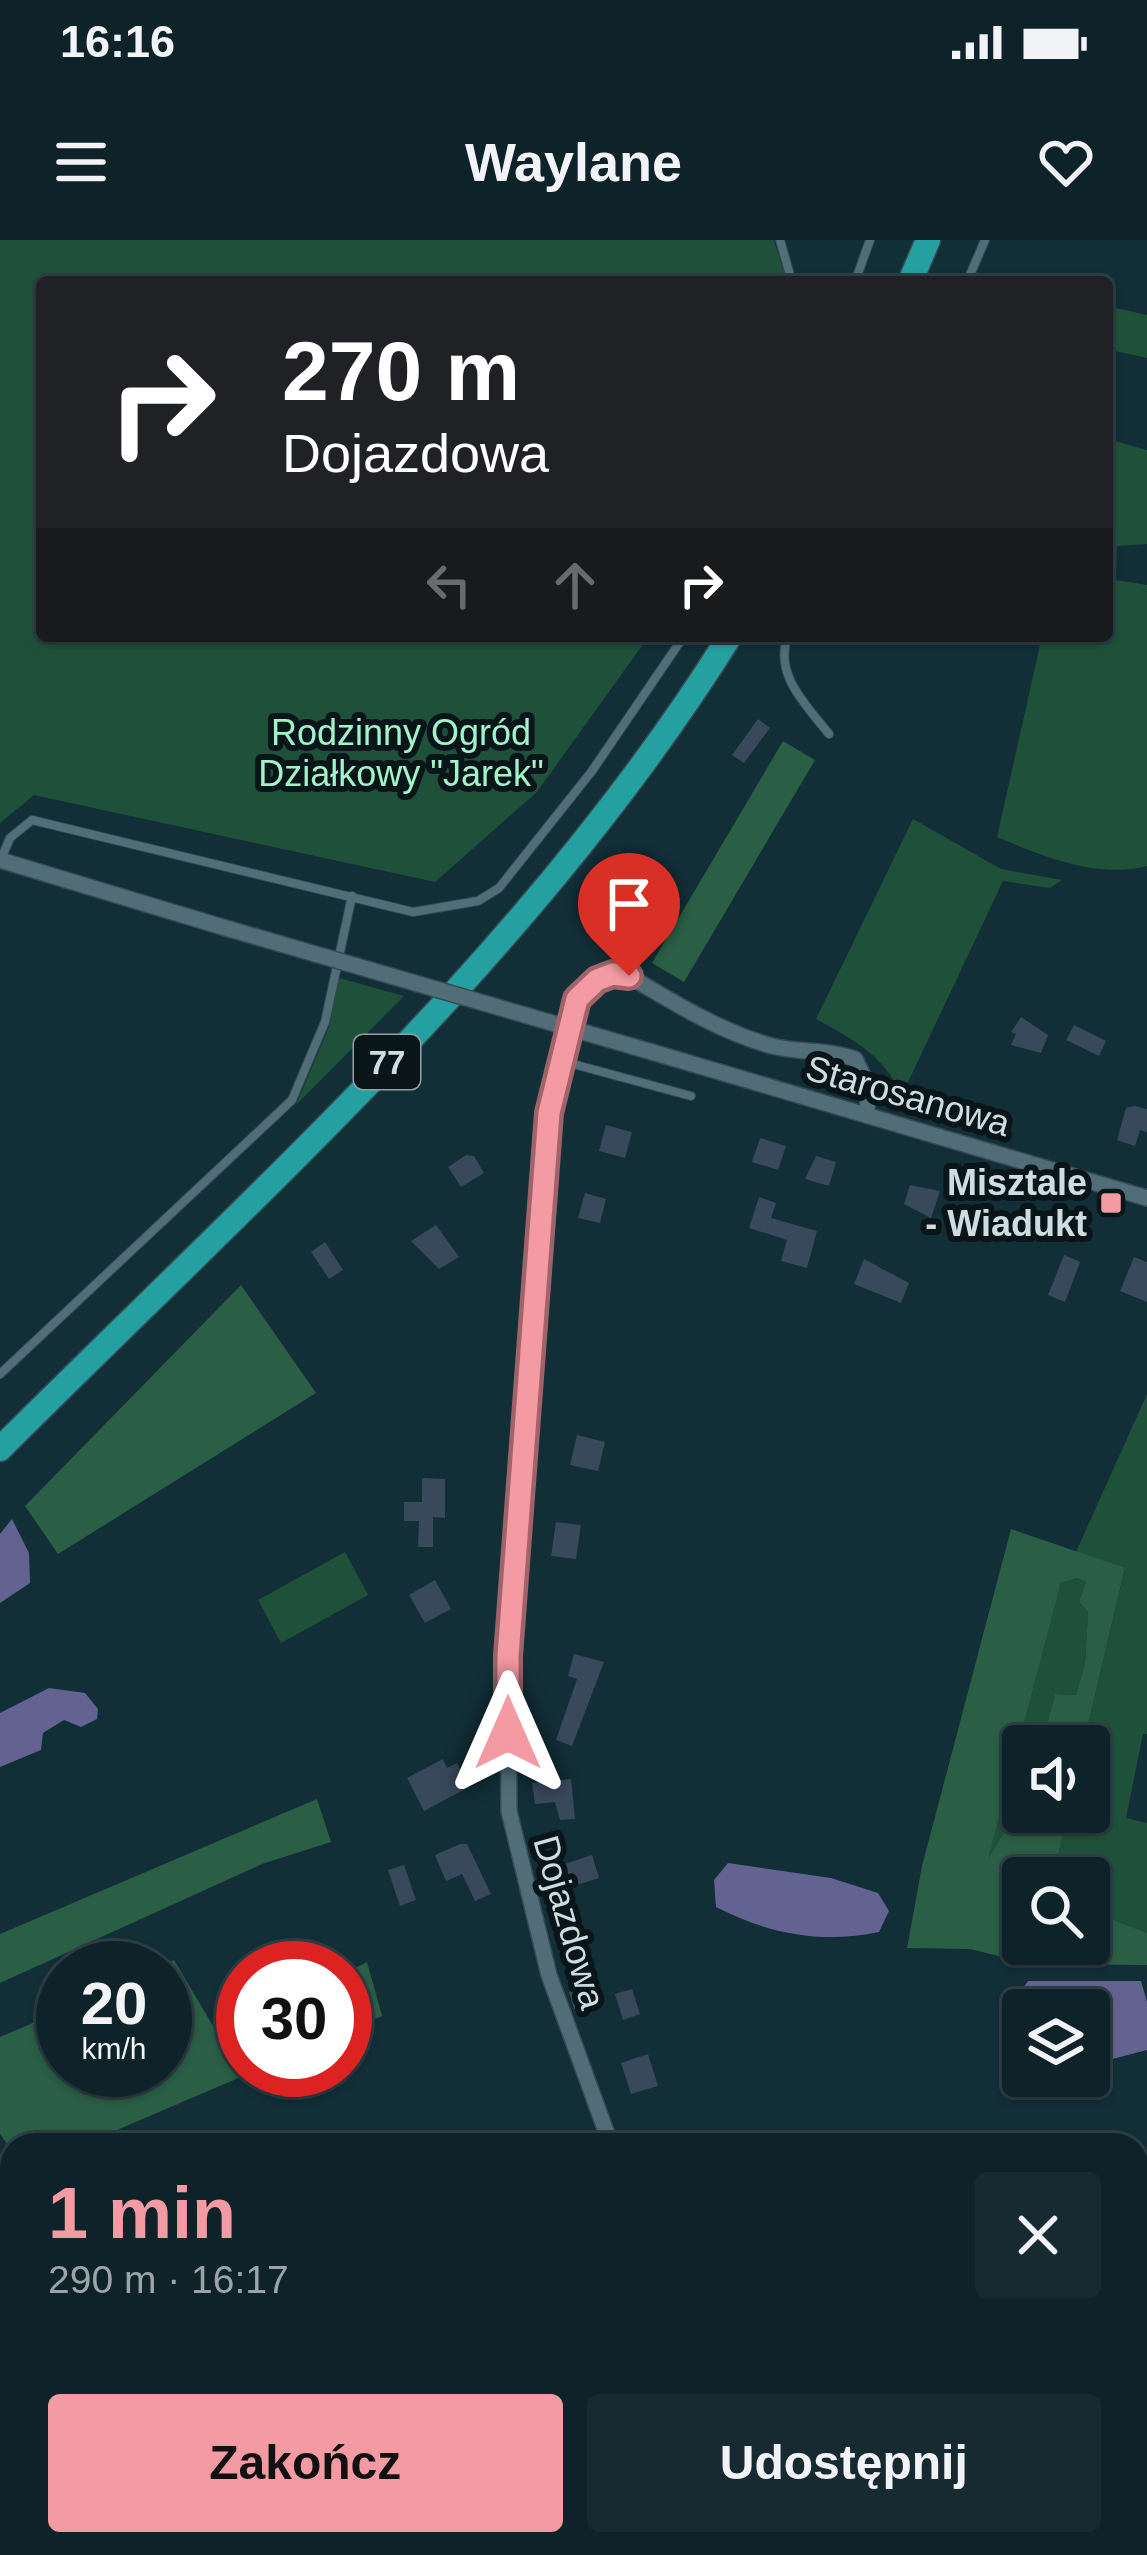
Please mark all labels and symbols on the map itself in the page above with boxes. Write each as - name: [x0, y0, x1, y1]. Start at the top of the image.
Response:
- park label: Rodzinny Ogród Działkowy "Jarek": [258, 712, 544, 794]
- pin: [578, 853, 680, 976]
- road number: 77: [354, 1035, 420, 1089]
- street label: Starosanowa: [801, 1047, 1015, 1144]
- place label: Misztale - Wiadukt: [925, 1162, 1087, 1244]
- marker: Misztale - Wiadukt: [1098, 1190, 1124, 1216]
- position arrow: [445, 1670, 571, 1796]
- street label: Dojazdowa: [525, 1831, 614, 2014]
- speed limit sign: 30: [216, 1941, 372, 2097]

